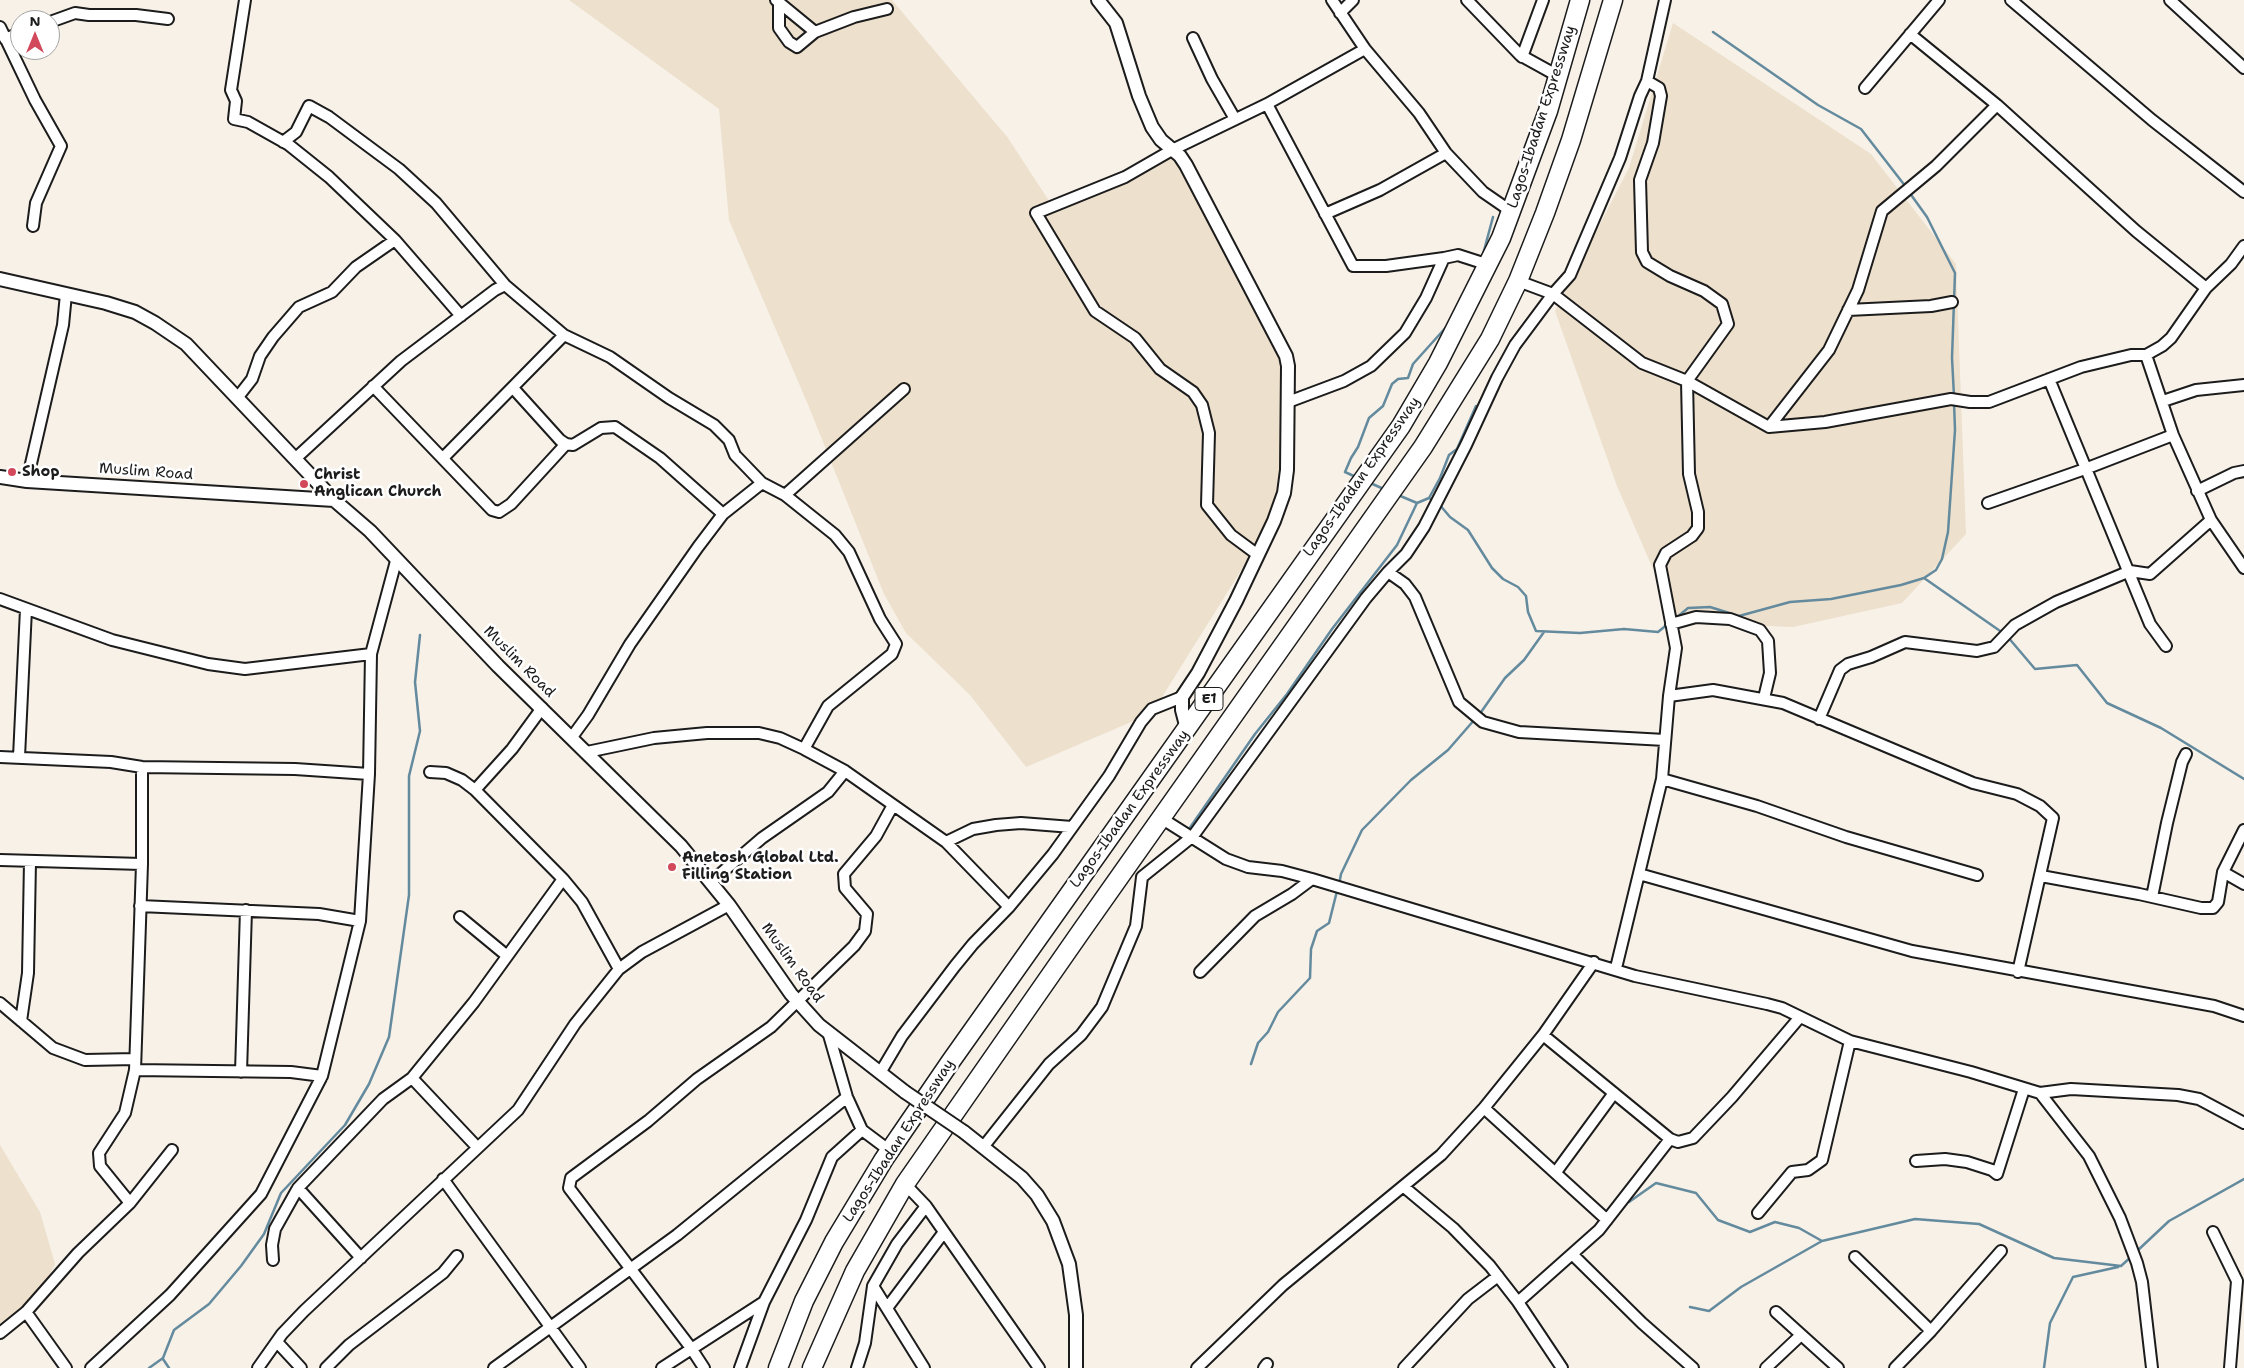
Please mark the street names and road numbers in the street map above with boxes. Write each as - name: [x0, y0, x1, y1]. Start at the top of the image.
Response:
- street label: Lagos-Ibadan Expressway: [1504, 23, 1580, 211]
- street label: Lagos-Ibadan Expressway: [1300, 393, 1424, 561]
- street label: Muslim Road: [98, 460, 194, 484]
- street label: Muslim Road: [479, 622, 559, 702]
- road number: E1: [1195, 688, 1223, 711]
- street label: Lagos-Ibadan Expressway: [1066, 726, 1194, 892]
- street label: Muslim Road: [757, 920, 827, 1006]
- street label: Lagos-Ibadan Expressway: [839, 1056, 959, 1226]

